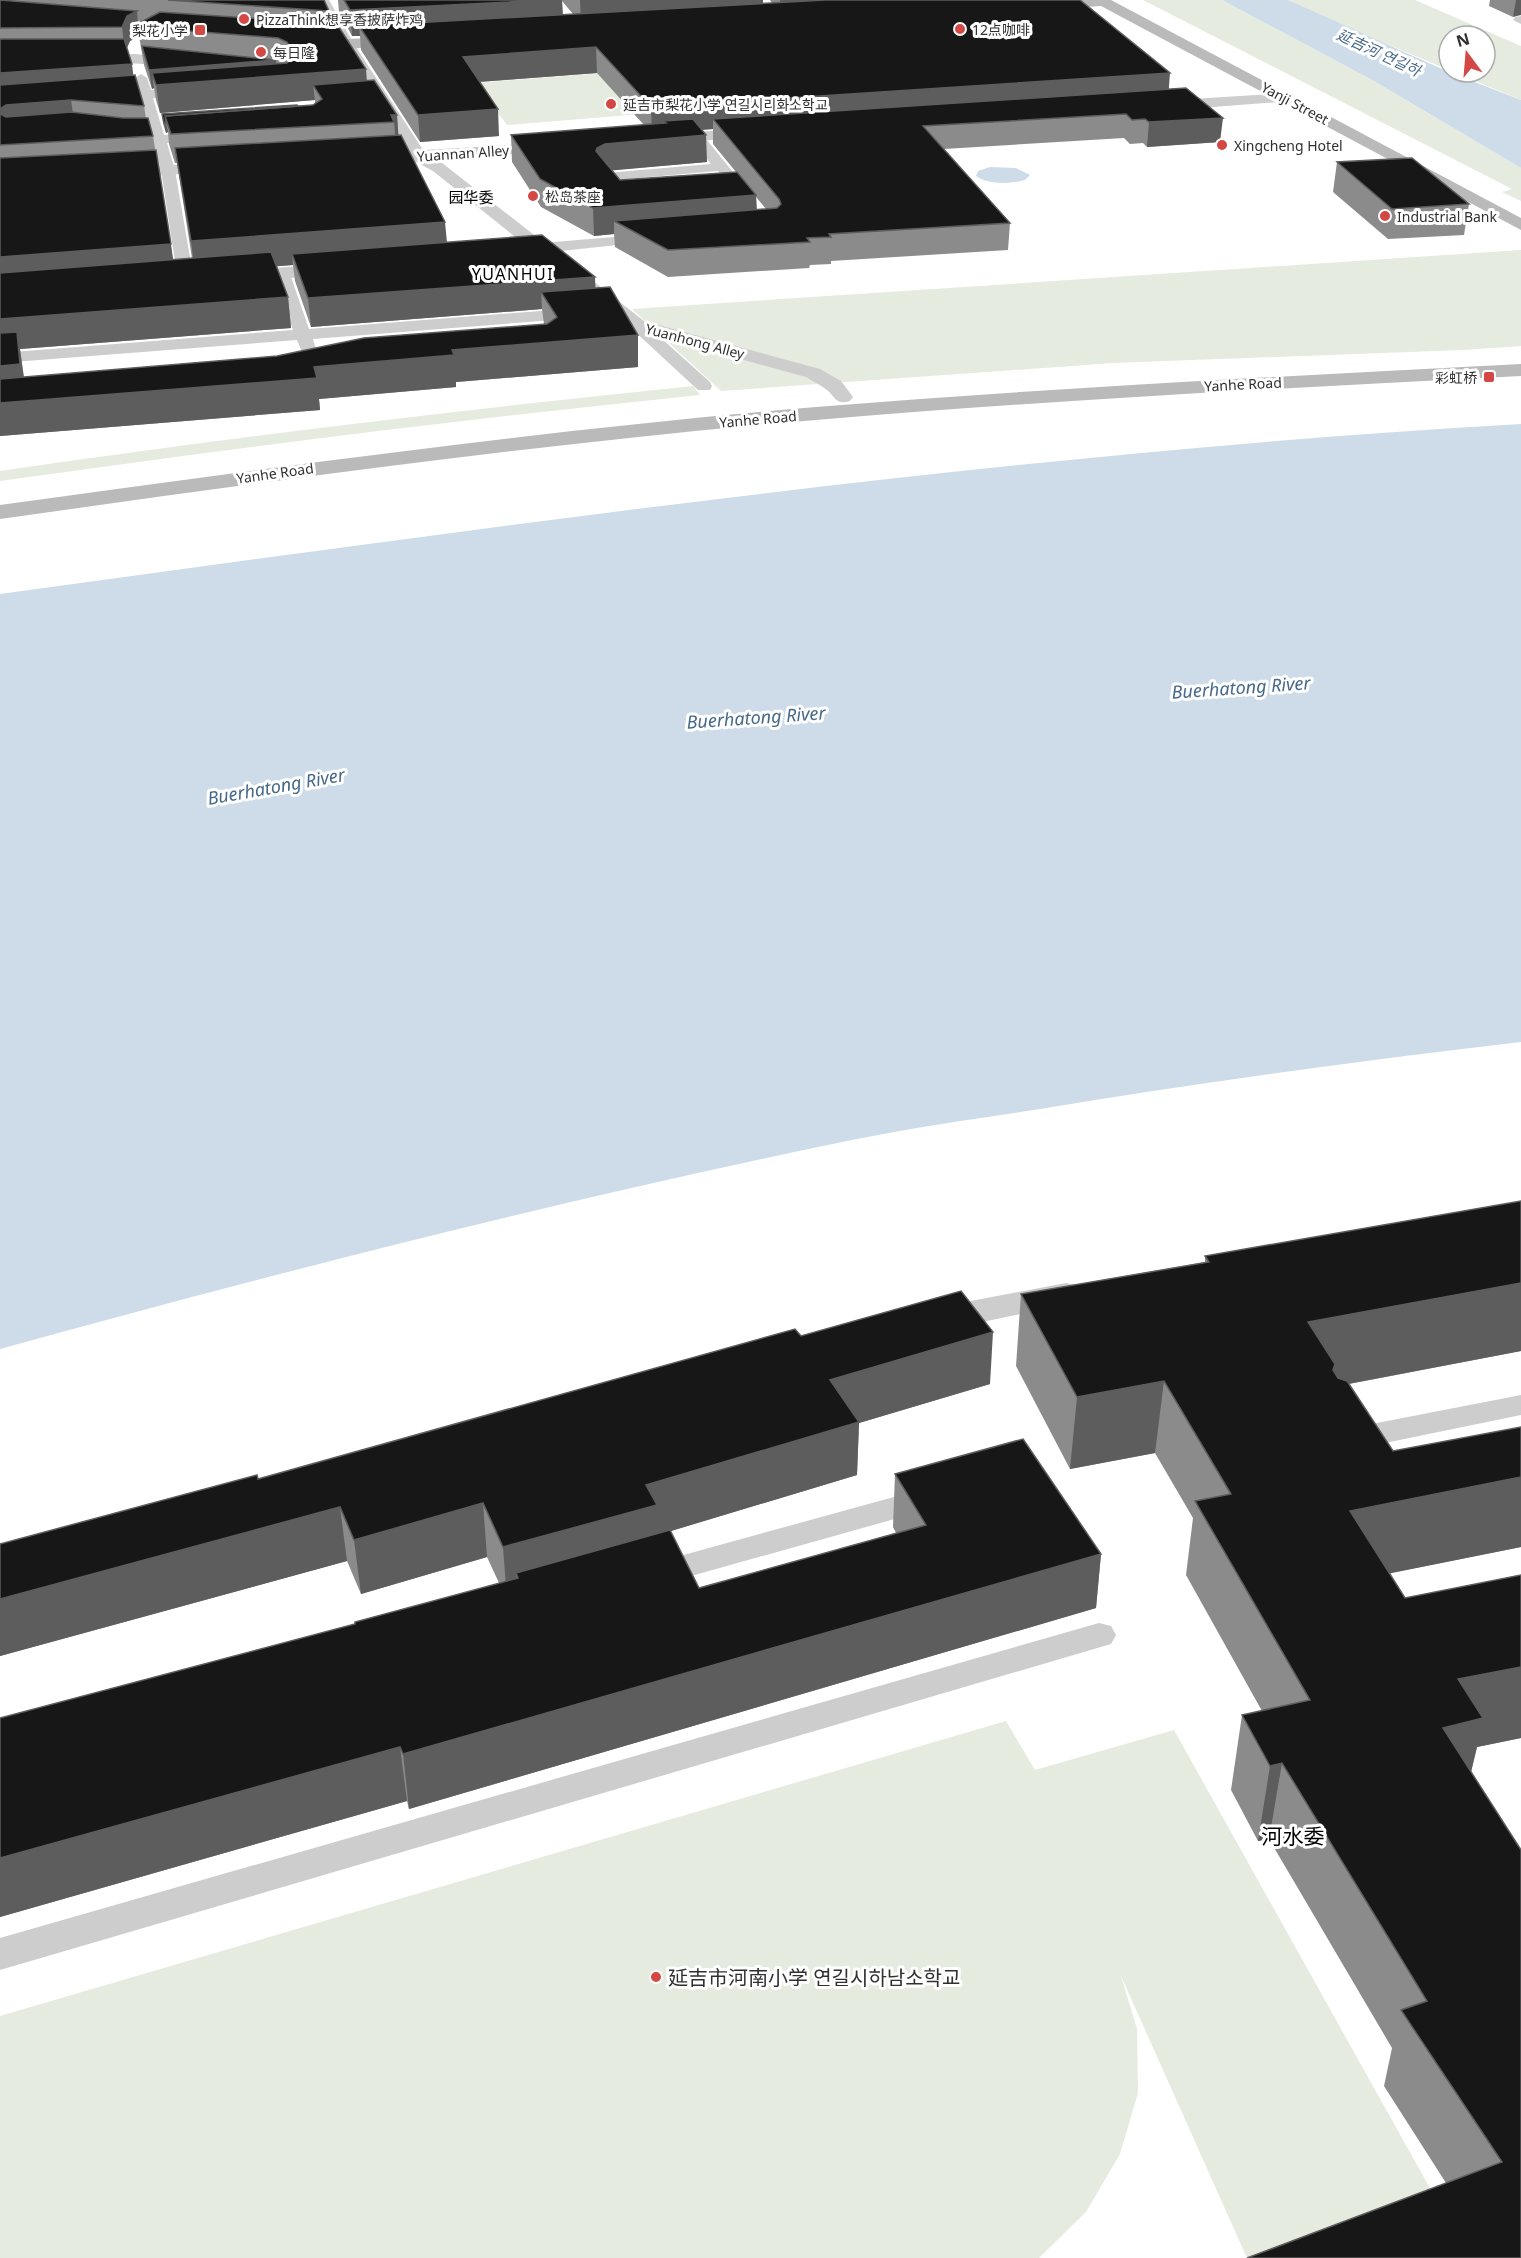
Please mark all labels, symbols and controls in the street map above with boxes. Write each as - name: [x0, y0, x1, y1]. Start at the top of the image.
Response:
- place label: PizzaThink想享香披萨炸鸡: [256, 10, 423, 29]
- marker: PizzaThink想享香披萨炸鸡: [237, 12, 251, 26]
- place label: 12点咖啡: [972, 20, 1030, 39]
- place label: 梨花小学: [132, 21, 188, 40]
- marker: 12点咖啡: [953, 22, 967, 36]
- marker: 梨花小学: [193, 23, 207, 37]
- water label: 延吉河 연길하: [1334, 24, 1426, 81]
- north arrow: [1437, 24, 1497, 84]
- text: N: [1454, 27, 1472, 52]
- place label: 每日隆: [273, 43, 315, 62]
- marker: 每日隆: [254, 45, 268, 59]
- street label: Yanji Street: [1258, 77, 1332, 129]
- place label: 延吉市梨花小学 연길시리화소학교: [623, 95, 828, 114]
- marker: 延吉市梨花小学 연길시리화소학교: [604, 97, 618, 111]
- place label: Xingcheng Hotel: [1234, 136, 1343, 155]
- marker: Xingcheng Hotel: [1215, 138, 1229, 152]
- street label: Yuannan Alley: [416, 140, 511, 166]
- district label: 园华委: [448, 187, 494, 207]
- place label: 松岛茶座: [545, 187, 601, 206]
- marker: 松岛茶座: [526, 189, 540, 203]
- place label: Industrial Bank: [1397, 207, 1498, 226]
- marker: Industrial Bank: [1378, 209, 1392, 223]
- district label: YUANHUI: [472, 263, 554, 285]
- street label: Yuanhong Alley: [643, 319, 747, 364]
- place label: 彩虹桥: [1435, 368, 1477, 387]
- marker: 彩虹桥: [1482, 370, 1496, 384]
- street label: Yanhe Road: [1204, 372, 1282, 396]
- street label: Yanhe Road: [719, 406, 797, 432]
- street label: Yanhe Road: [235, 458, 315, 488]
- water label: Buerhatong River: [1171, 670, 1312, 704]
- water label: Buerhatong River: [686, 700, 827, 734]
- water label: Buerhatong River: [205, 762, 347, 810]
- district label: 河水委: [1262, 1822, 1325, 1850]
- place label: 延吉市河南小学 연길시하남소학교: [668, 1964, 960, 1991]
- marker: 延吉市河南小学 연길시하남소학교: [649, 1970, 663, 1984]

